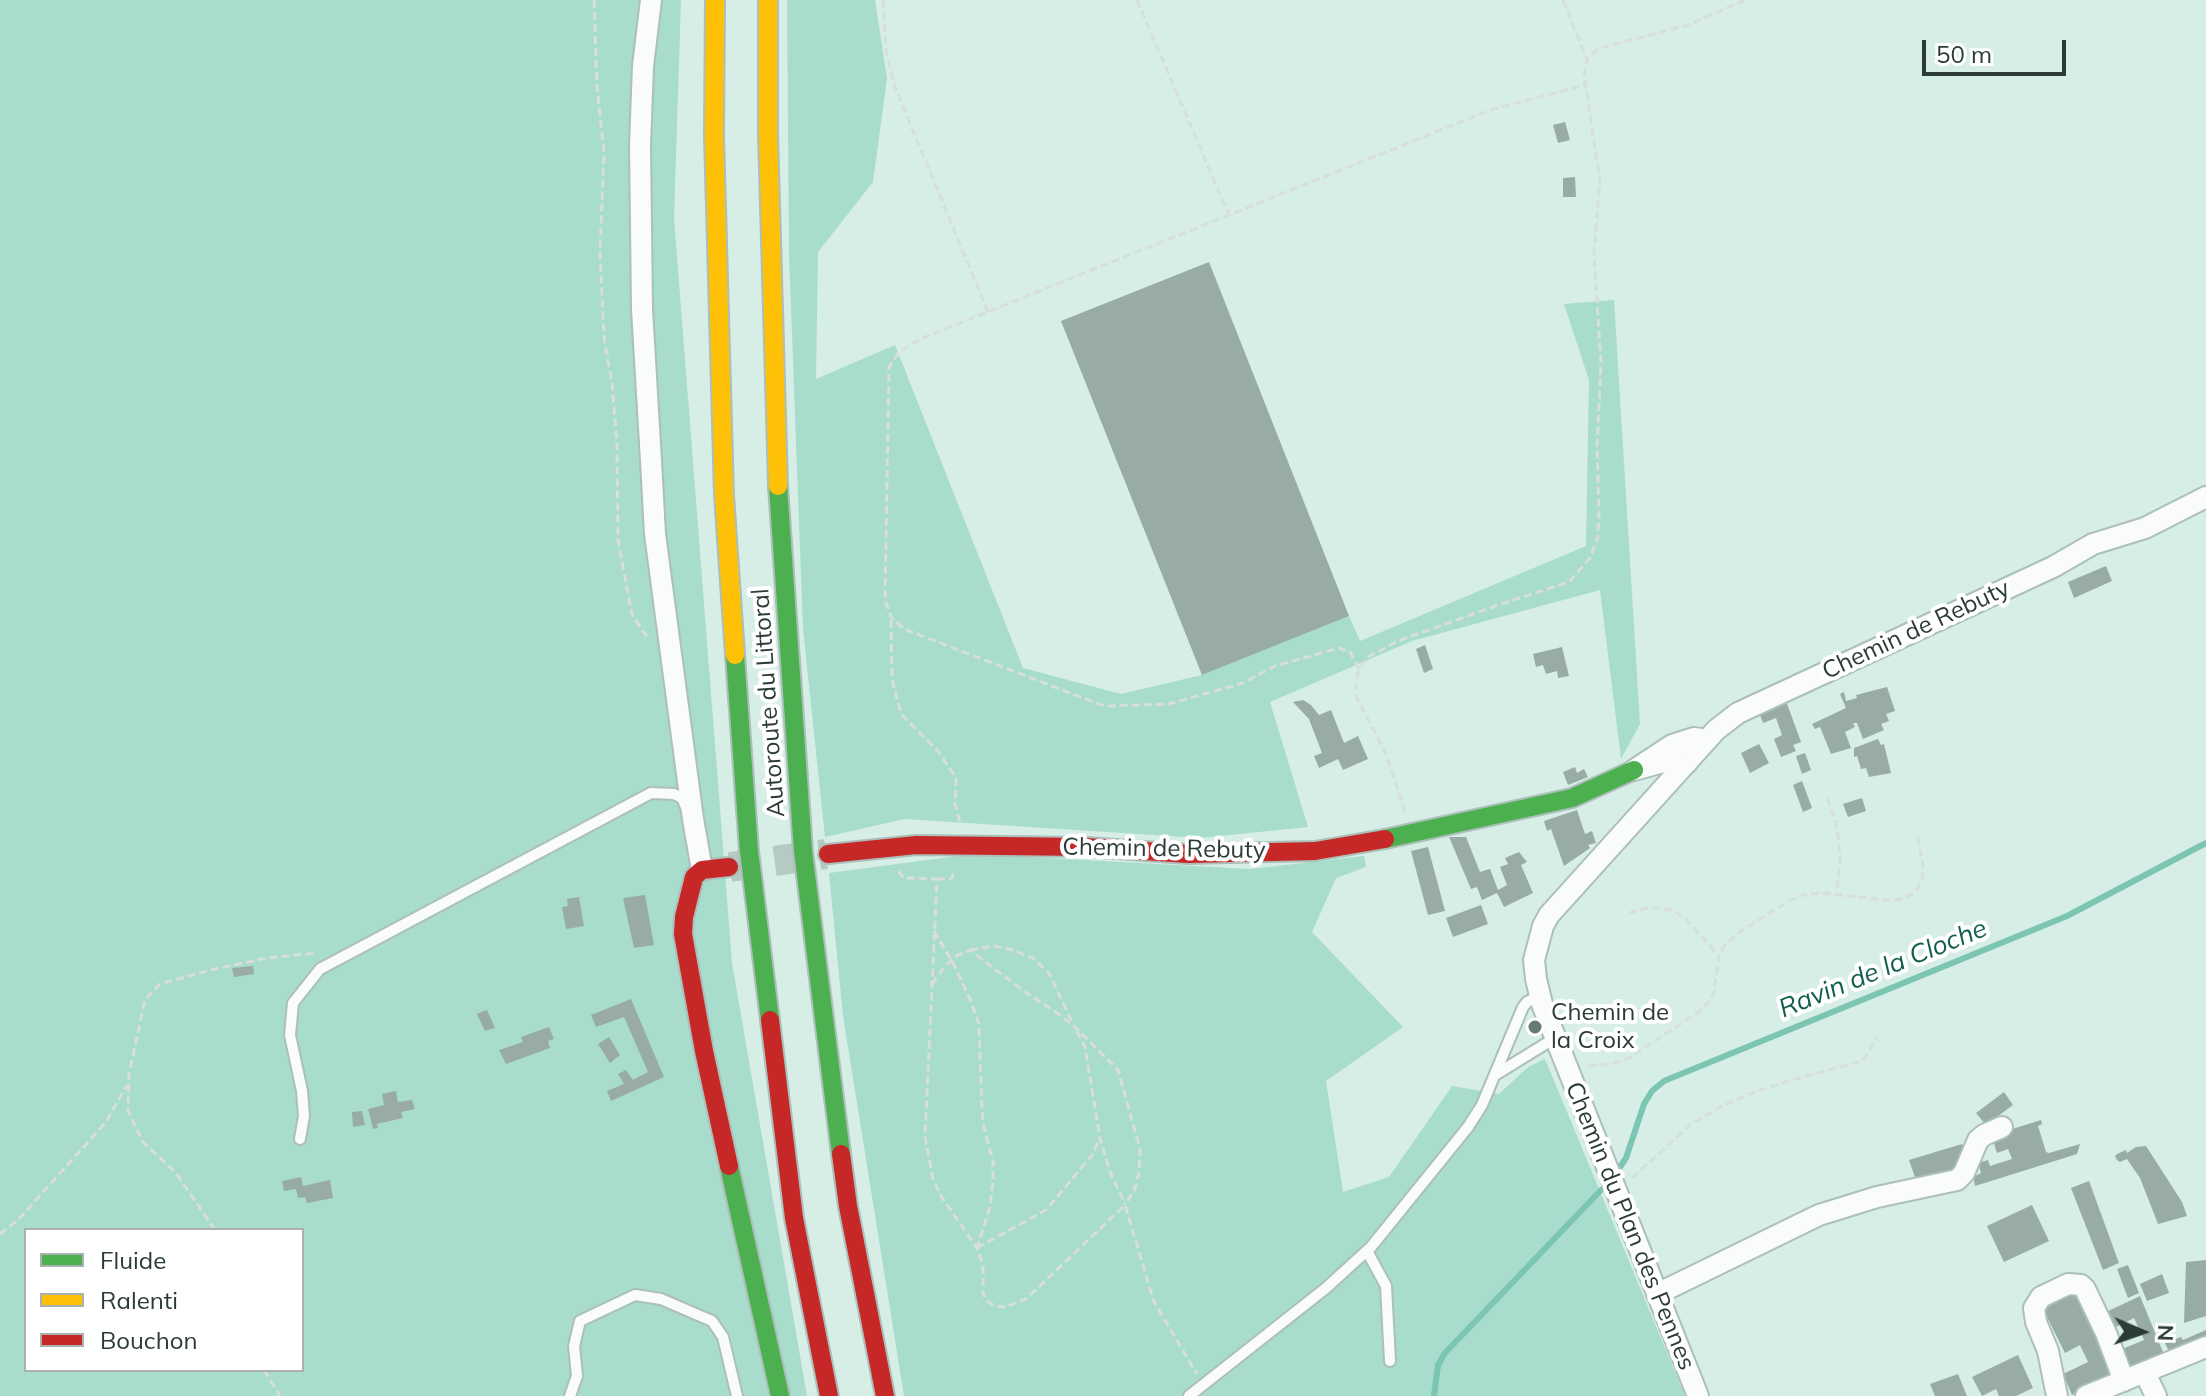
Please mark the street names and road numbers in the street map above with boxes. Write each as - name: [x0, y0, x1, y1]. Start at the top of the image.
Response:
- street label: Chemin de Rebuty: [1818, 574, 2014, 686]
- street label: Autoroute du Littoral: [747, 588, 791, 818]
- street label: Chemin de Rebuty: [1062, 833, 1266, 865]
- street label: Chemin du Plan des Pennes: [1559, 1078, 1701, 1374]

